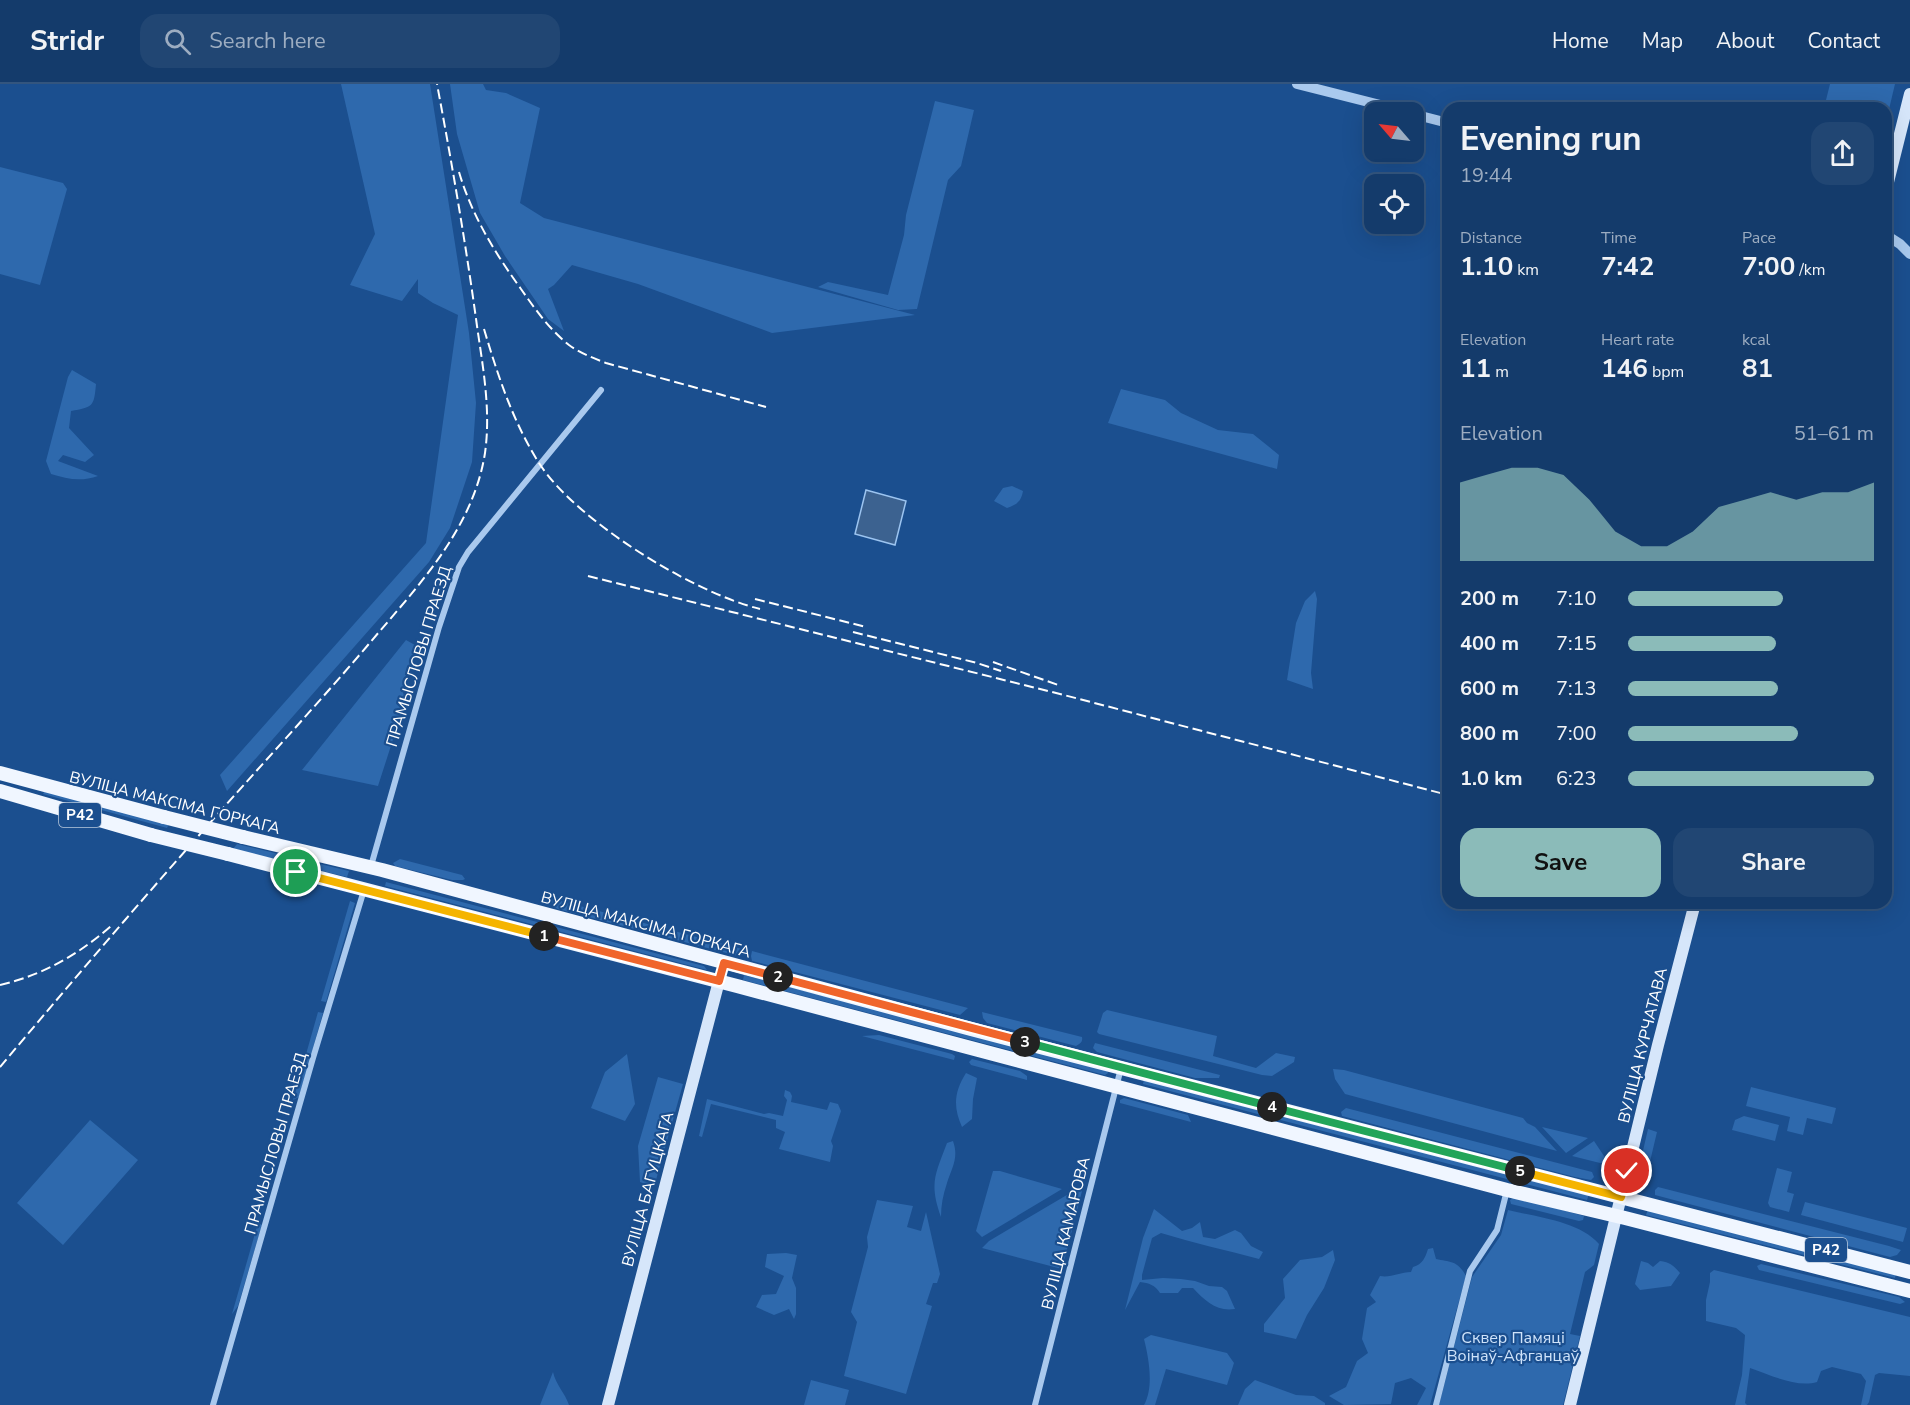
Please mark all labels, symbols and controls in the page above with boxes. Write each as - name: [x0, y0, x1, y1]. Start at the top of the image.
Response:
- search box: [140, 14, 560, 68]
- text: Stridr: [30, 22, 104, 60]
- icon: search: [161, 25, 194, 58]
- text: Search here: [209, 26, 326, 56]
- text: Home: [1552, 27, 1609, 55]
- text: Map: [1642, 27, 1683, 55]
- text: About: [1716, 27, 1774, 55]
- text: Contact: [1807, 27, 1880, 55]
- north arrow: [1364, 102, 1424, 162]
- map controls: [1364, 102, 1424, 234]
- text: Evening run: [1460, 117, 1642, 162]
- button: share: [1811, 122, 1874, 185]
- text: 19:44: [1460, 162, 1513, 189]
- button: locate: [1364, 174, 1424, 234]
- text: Distance: [1460, 227, 1522, 249]
- text: Time: [1601, 227, 1637, 249]
- text: Pace: [1742, 227, 1776, 249]
- text: 1.10: [1460, 249, 1513, 284]
- text: 7:42: [1601, 249, 1654, 284]
- text: 7:00: [1742, 249, 1795, 284]
- text: km: [1513, 259, 1539, 281]
- text: /km: [1795, 259, 1826, 281]
- text: Elevation: [1460, 329, 1526, 351]
- text: Heart rate: [1601, 329, 1674, 351]
- text: kcal: [1742, 329, 1770, 351]
- text: 11: [1460, 351, 1491, 386]
- text: 146: [1601, 351, 1648, 386]
- text: 81: [1742, 351, 1773, 386]
- text: m: [1491, 361, 1509, 383]
- text: bpm: [1648, 361, 1684, 383]
- text: Elevation: [1460, 420, 1543, 447]
- text: 51–61 m: [1794, 420, 1874, 447]
- street label: ПРАМЫСЛОВЫ ПРАЕЗД: [381, 563, 457, 750]
- text: 200 m: [1460, 585, 1519, 612]
- text: 7:10: [1556, 585, 1597, 612]
- text: 400 m: [1460, 630, 1519, 657]
- text: 7:15: [1556, 630, 1597, 657]
- text: 600 m: [1460, 675, 1519, 702]
- text: 7:13: [1556, 675, 1597, 702]
- text: 800 m: [1460, 720, 1519, 747]
- text: 7:00: [1556, 720, 1597, 747]
- text: 1.0 km: [1460, 765, 1523, 792]
- text: 6:23: [1556, 765, 1597, 792]
- street label: ВУЛІЦА МАКСІМА ГОРКАГА: [67, 766, 283, 840]
- road number: Р42: [59, 803, 101, 827]
- button: Save: [1460, 828, 1661, 897]
- button: Share: [1673, 828, 1874, 897]
- pin: [270, 846, 321, 897]
- icon: arrive: [279, 855, 312, 888]
- street label: ВУЛІЦА МАКСІМА ГОРКАГА: [538, 886, 753, 964]
- pin: 1: [529, 921, 559, 951]
- text: 1: [539, 925, 549, 947]
- pin: 2: [763, 962, 793, 992]
- street label: ВУЛІЦА КУРЧАТАВА: [1613, 965, 1673, 1125]
- text: 2: [773, 966, 783, 988]
- pin: 3: [1010, 1027, 1040, 1057]
- text: 3: [1020, 1031, 1030, 1053]
- street label: ПРАМЫСЛОВЫ ПРАЕЗД: [239, 1049, 313, 1237]
- pin: 4: [1257, 1092, 1287, 1122]
- text: 4: [1267, 1096, 1277, 1118]
- street label: ВУЛІЦА БАГУЦКАГА: [617, 1109, 679, 1269]
- pin: [1601, 1145, 1652, 1196]
- street label: ВУЛІЦА КАМАРОВА: [1036, 1154, 1096, 1312]
- icon: check: [1610, 1154, 1643, 1187]
- pin: 5: [1505, 1156, 1535, 1186]
- text: 5: [1515, 1160, 1525, 1182]
- road number: Р42: [1805, 1238, 1847, 1262]
- park label: Сквер Памяці Воінаў-Афганцаў: [1447, 1327, 1580, 1367]

